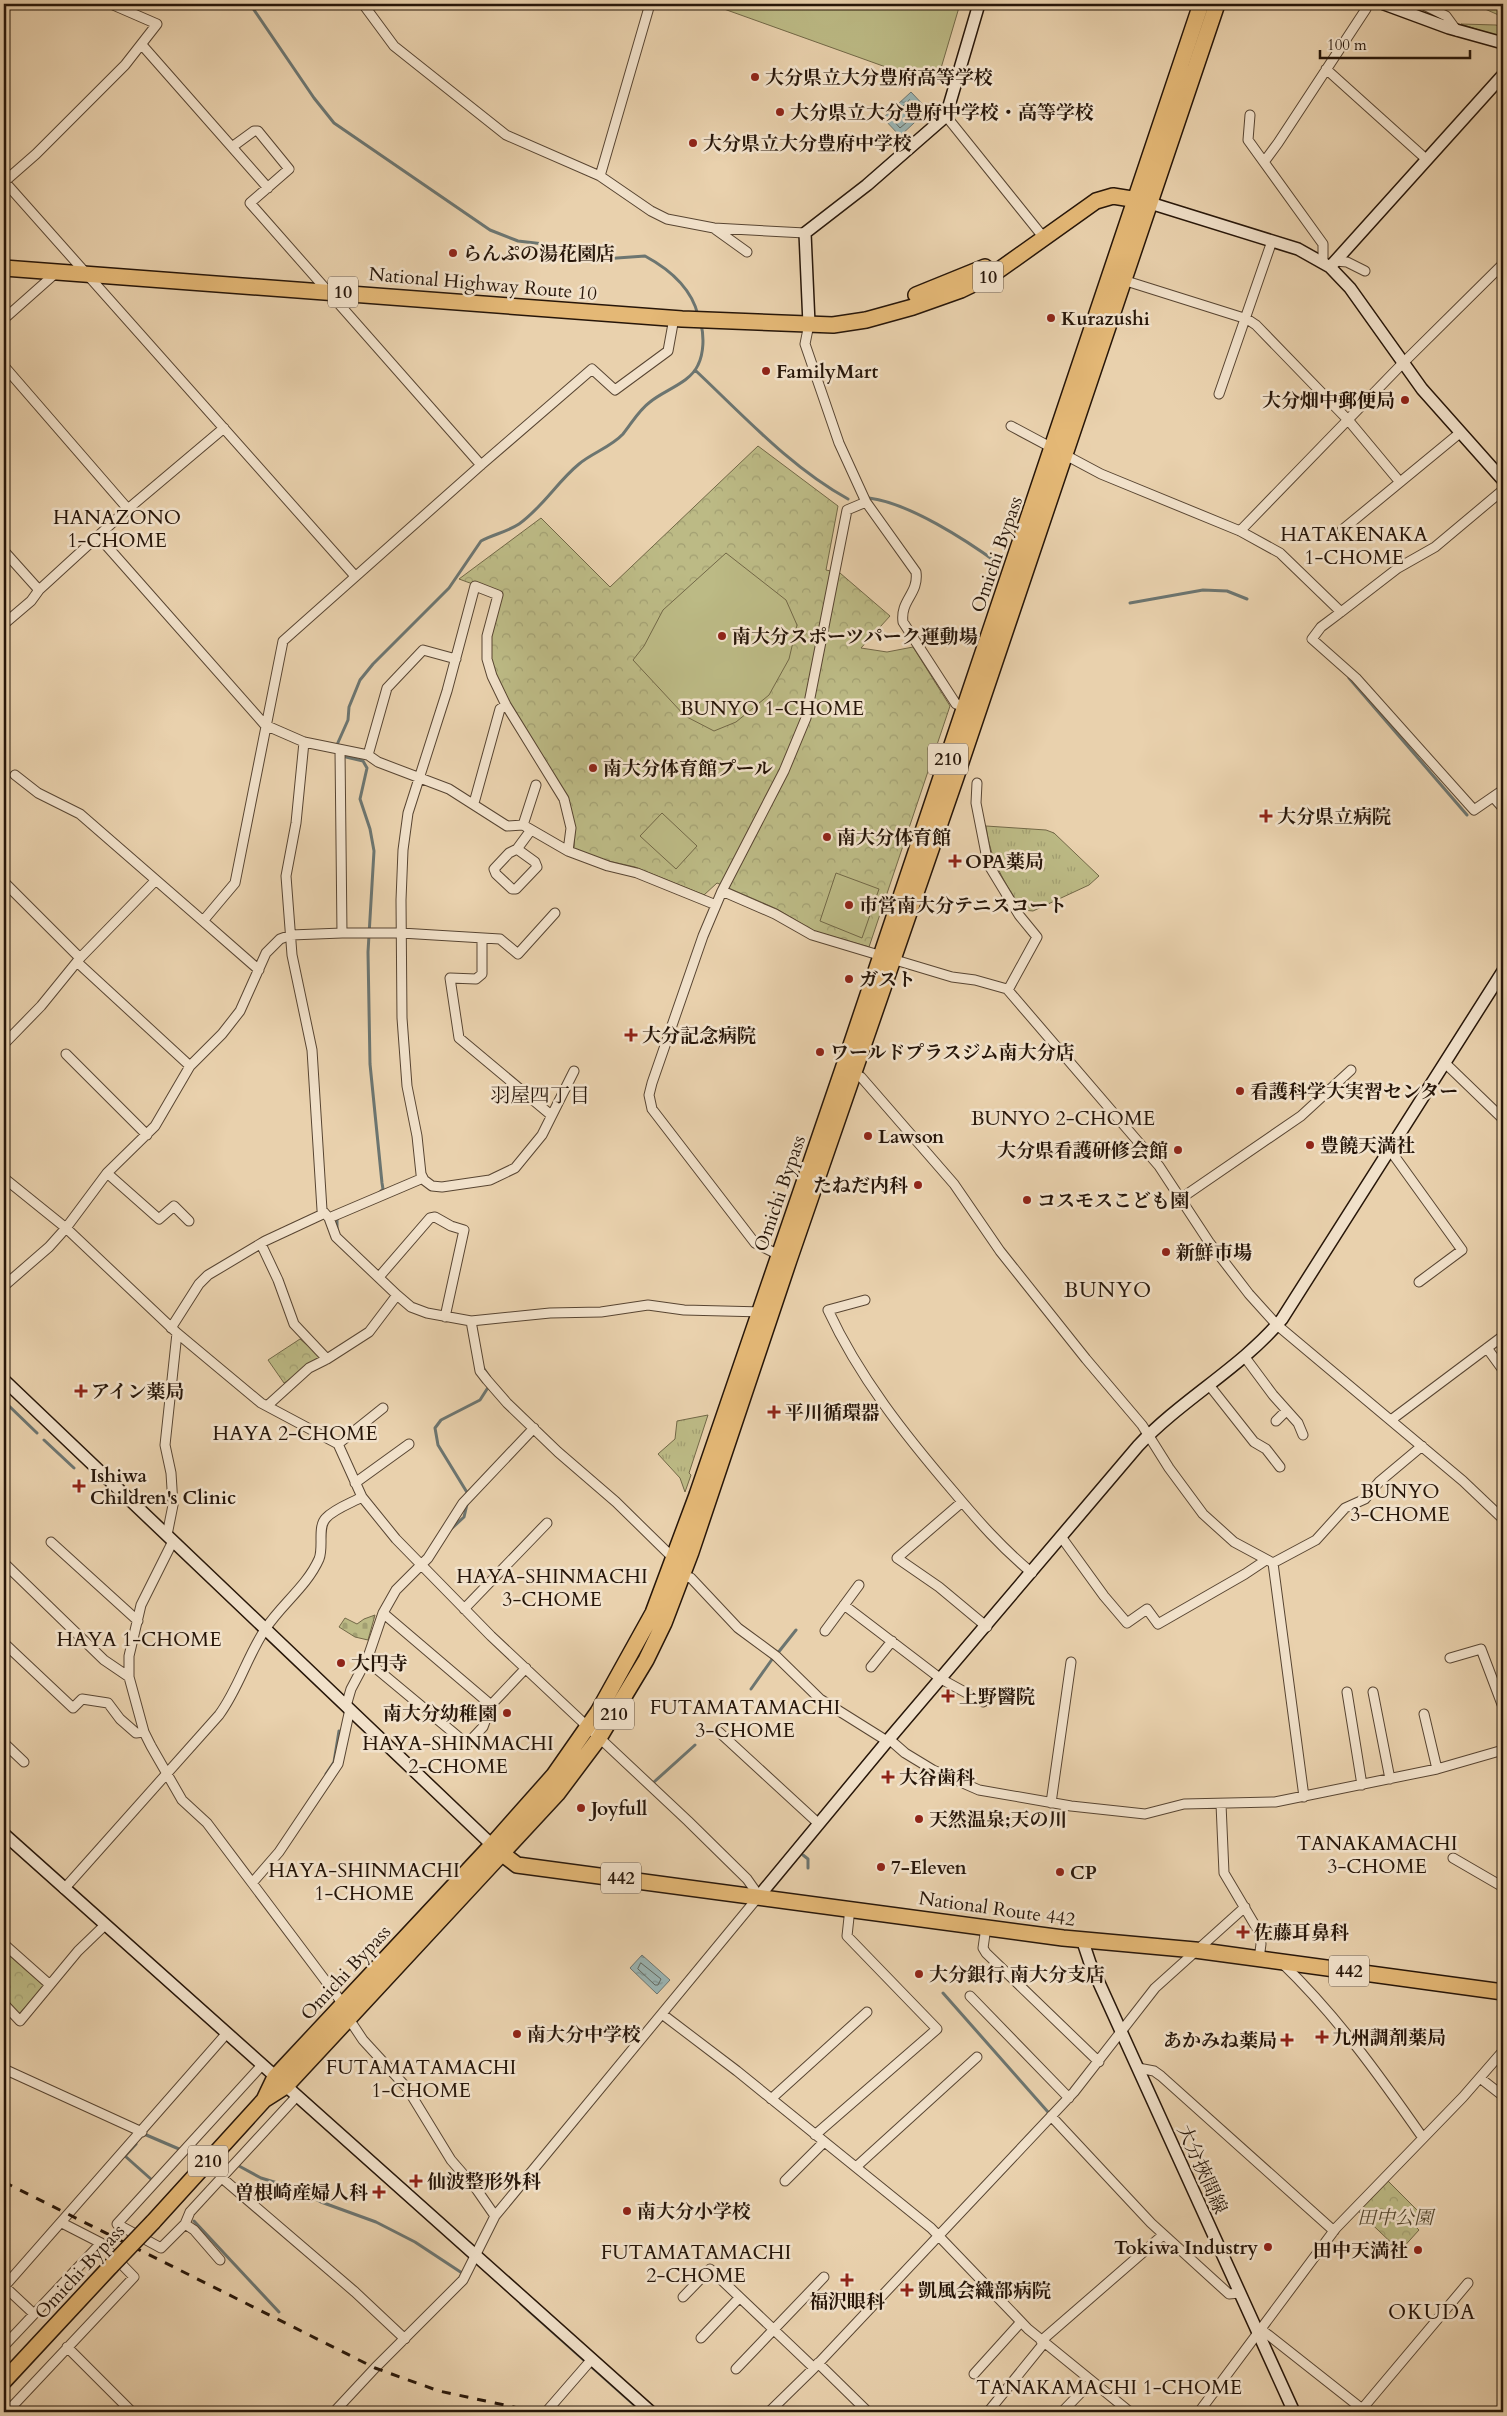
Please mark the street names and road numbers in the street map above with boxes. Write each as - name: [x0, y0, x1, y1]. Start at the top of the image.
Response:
- street label: National Highway Route 10: [368, 261, 598, 307]
- road number: 10: [973, 262, 1003, 292]
- road number: 10: [328, 276, 358, 308]
- street label: Omichi Bypass: [965, 493, 1029, 616]
- road number: 210: [928, 744, 968, 774]
- street label: Omichi Bypass: [748, 1132, 812, 1255]
- road number: 210: [594, 1698, 634, 1730]
- road number: 442: [601, 1862, 641, 1894]
- street label: National Route 442: [917, 1885, 1077, 1933]
- street label: Omichi Bypass: [295, 1919, 397, 2026]
- road number: 442: [1329, 1955, 1369, 1986]
- street label: 大分挾間線: [1171, 2121, 1233, 2218]
- road number: 210: [188, 2146, 228, 2176]
- street label: Omichi Bypass: [29, 2218, 131, 2325]

